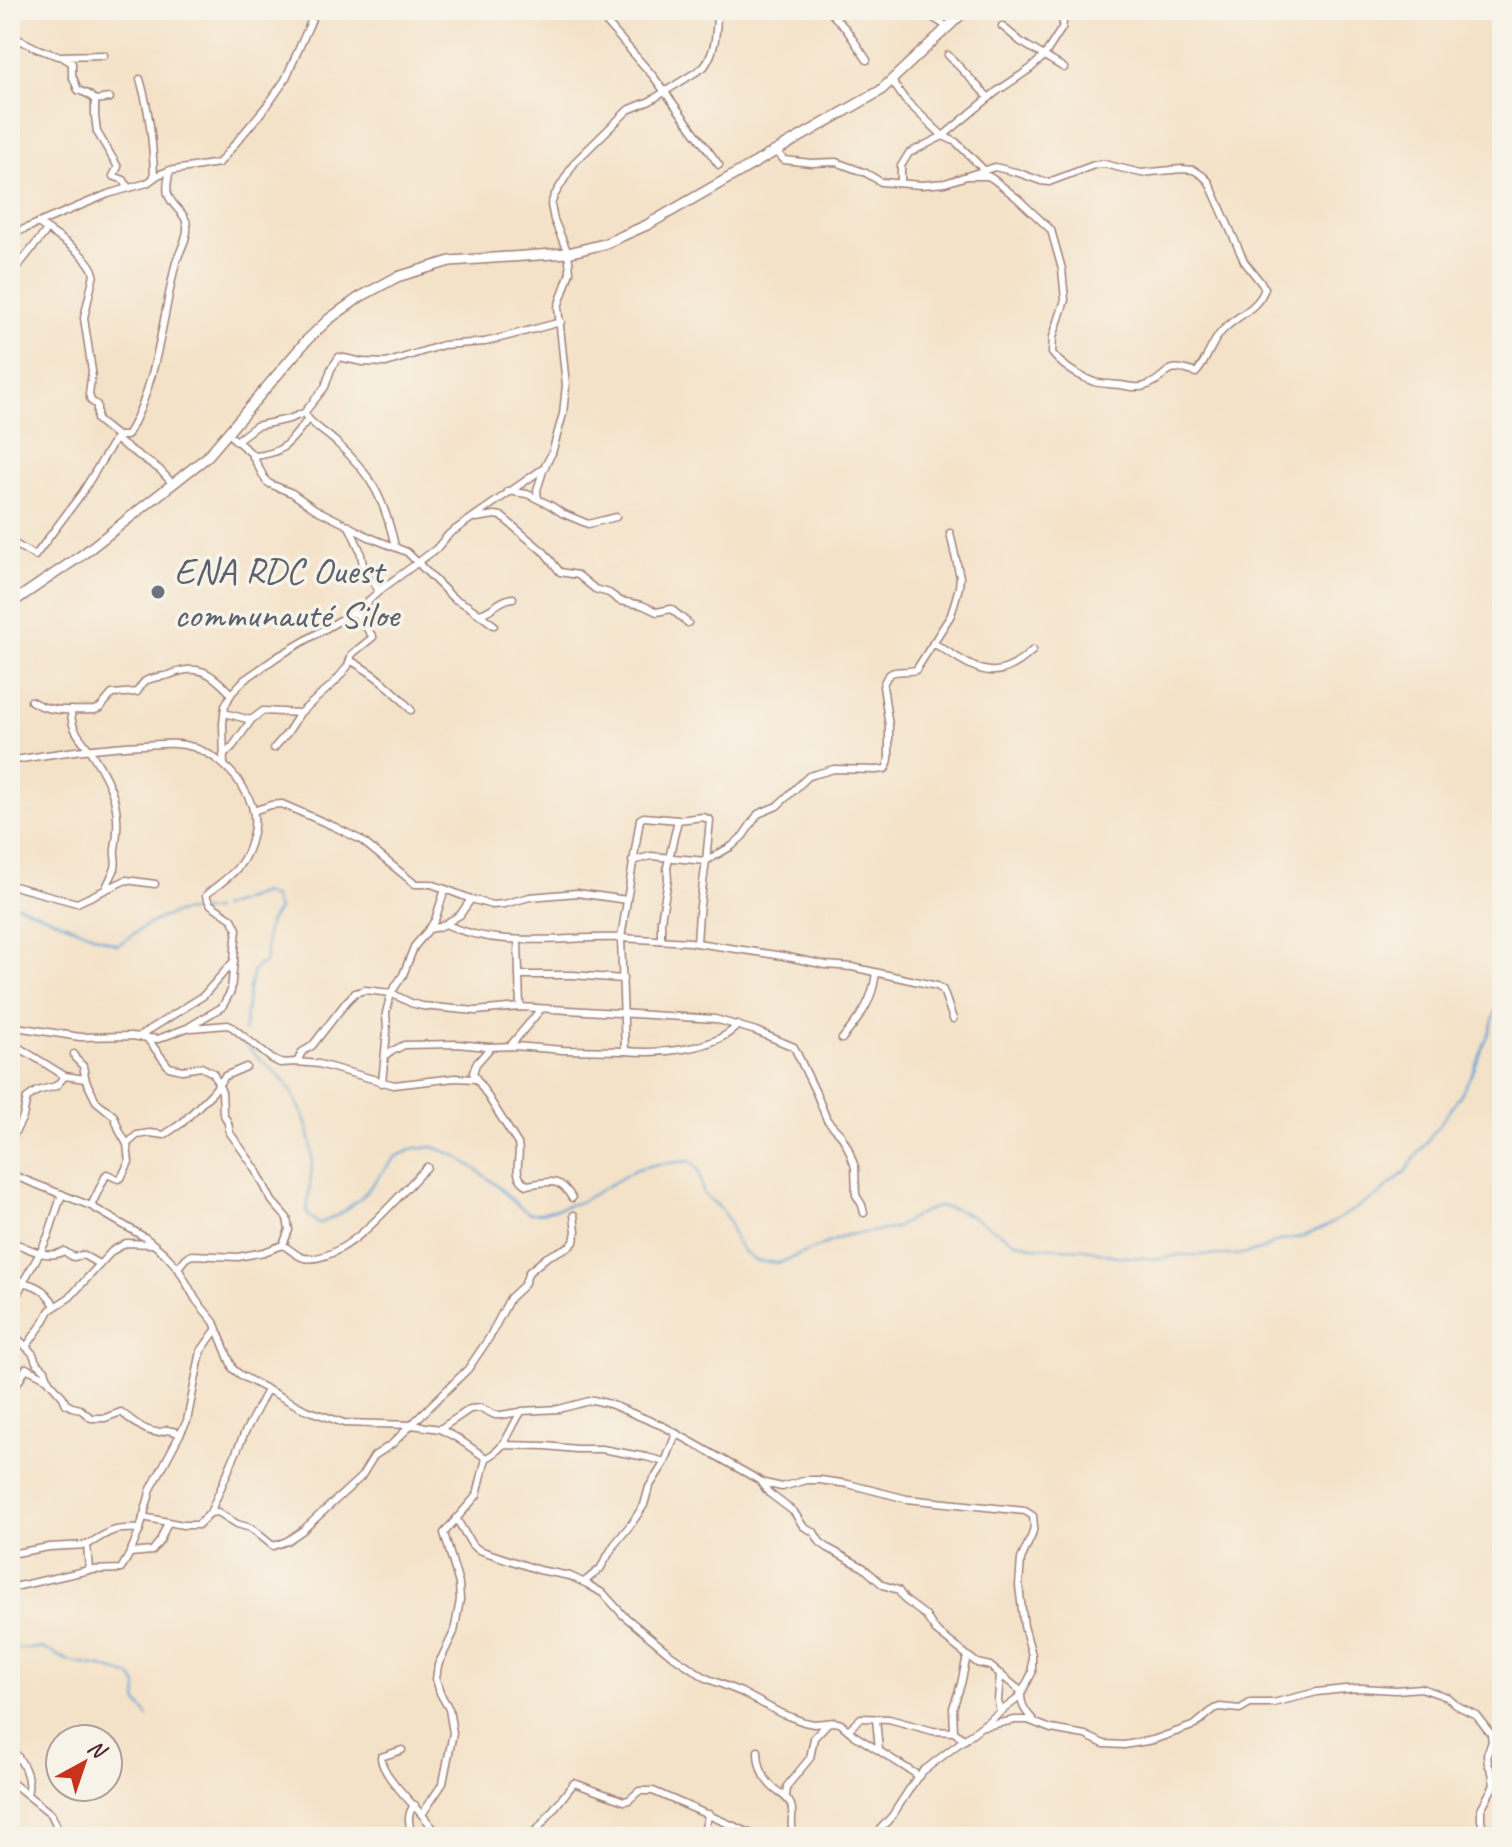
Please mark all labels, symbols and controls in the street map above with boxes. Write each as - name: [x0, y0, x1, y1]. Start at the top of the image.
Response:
- place label: ENA RDC Ouest communauté Siloe: [174, 547, 402, 638]
- marker: ENA RDC Ouest communauté Siloe: [149, 583, 167, 601]
- north arrow: [44, 1723, 124, 1803]
- text: N: [82, 1733, 113, 1766]

